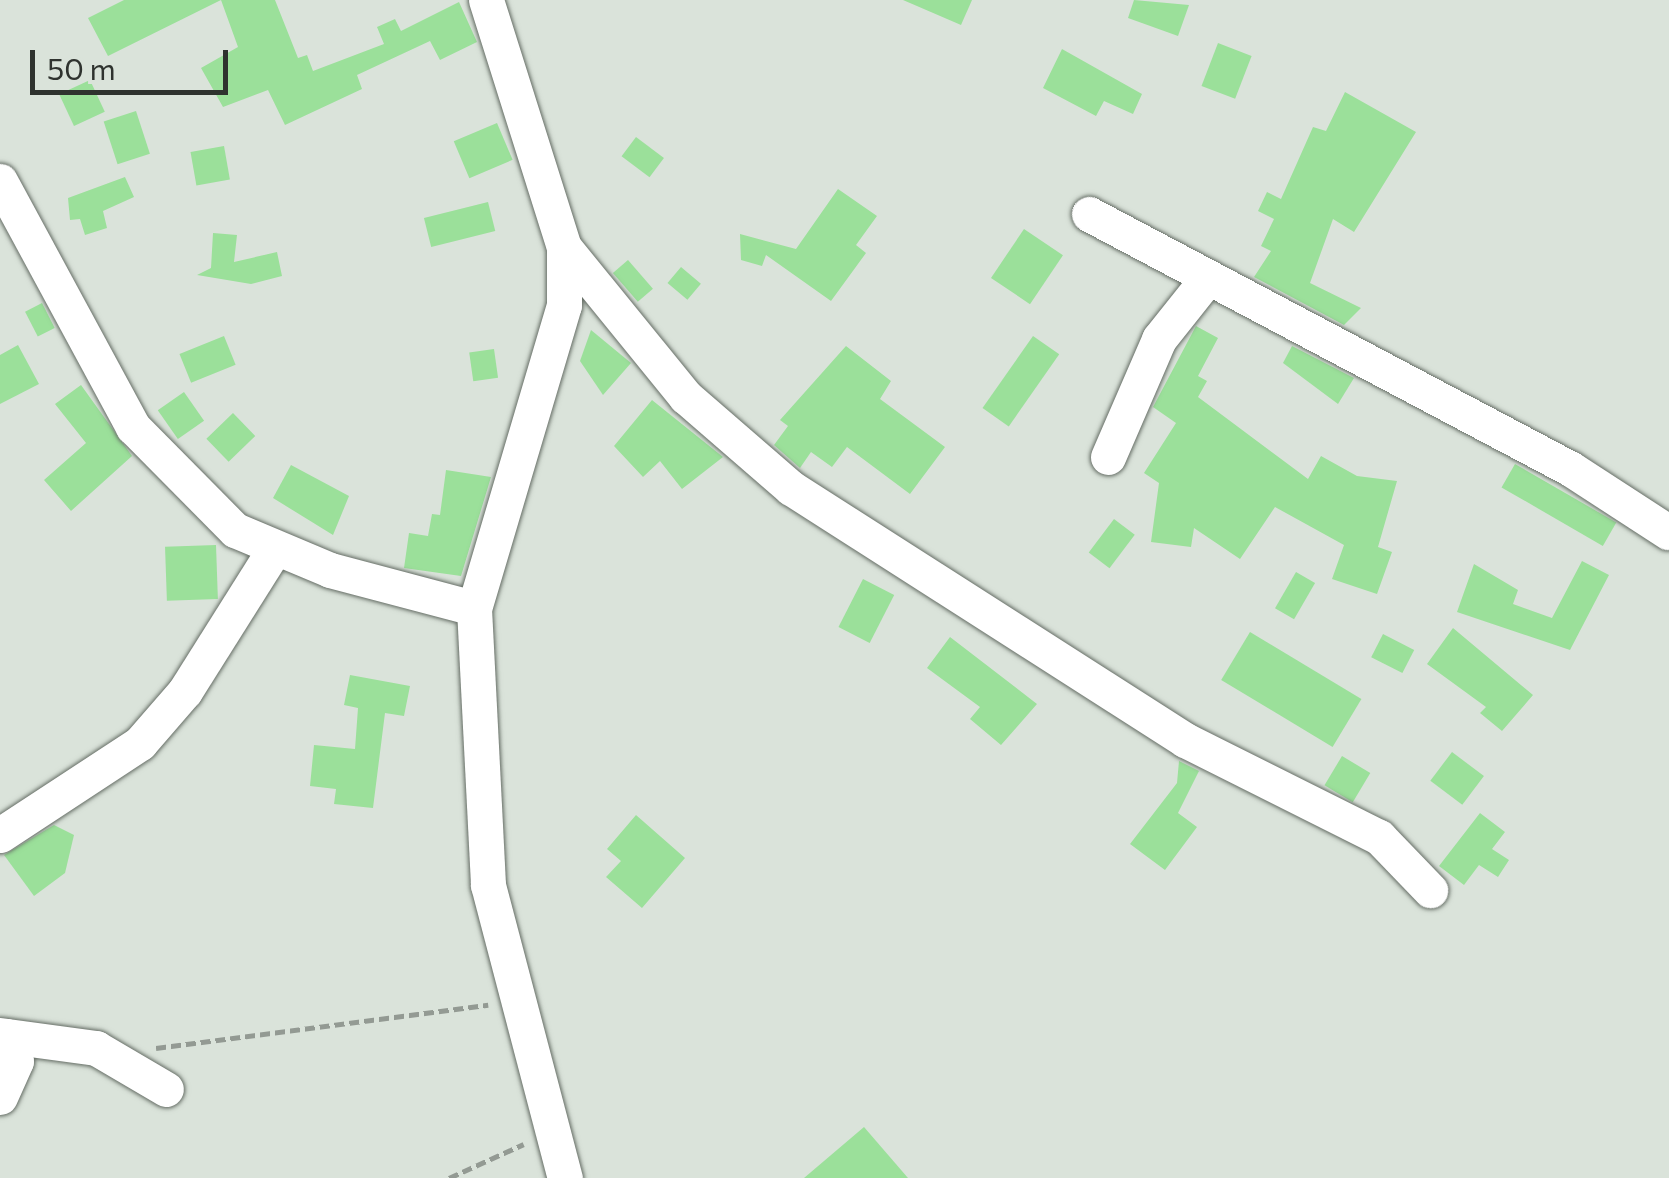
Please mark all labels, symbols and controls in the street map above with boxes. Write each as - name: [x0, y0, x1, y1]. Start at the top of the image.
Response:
- scale bar: [35, 30, 232, 92]
- text: 50 m: [47, 49, 116, 86]

